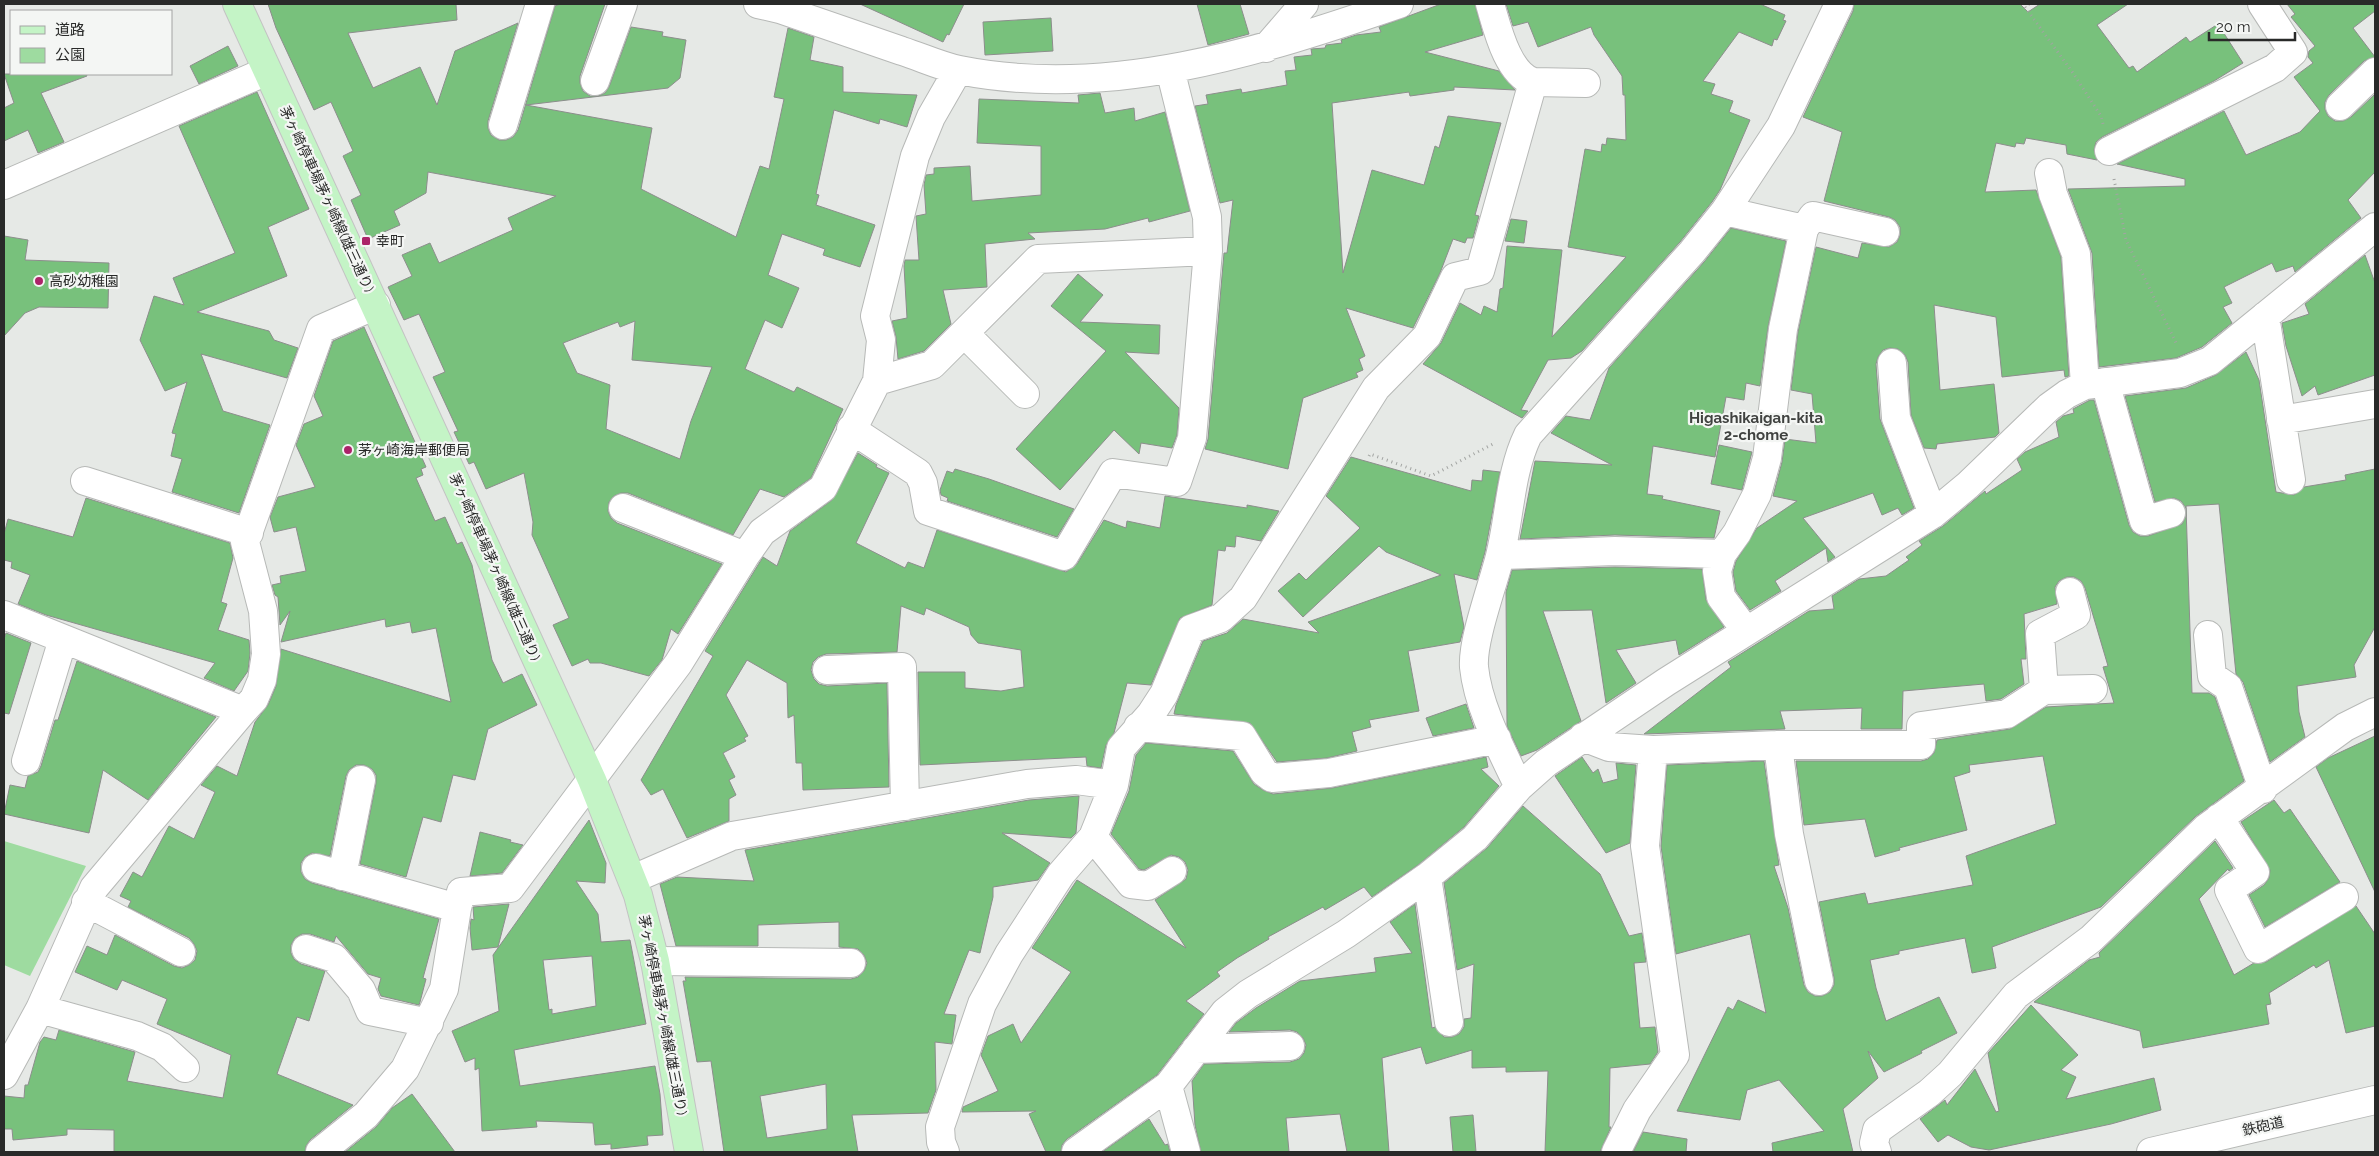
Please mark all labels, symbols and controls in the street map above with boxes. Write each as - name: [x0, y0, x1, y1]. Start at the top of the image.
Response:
- legend: [10, 10, 172, 75]
- scale bar: [2209, 10, 2295, 42]
- text: 20 m: [2216, 18, 2251, 36]
- text: 道路: [55, 21, 85, 39]
- text: 公園: [55, 46, 85, 64]
- street label: 茅ヶ崎停車場茅ヶ崎線(雄三通り): [277, 103, 377, 295]
- place label: 幸町: [376, 233, 404, 249]
- marker: 幸町: [360, 235, 372, 247]
- place label: 高砂幼稚園: [49, 273, 119, 289]
- marker: 高砂幼稚園: [33, 275, 45, 287]
- district label: Higashikaigan-kita 2-chome: [1689, 409, 1823, 444]
- place label: 茅ヶ崎海岸郵便局: [358, 442, 470, 458]
- marker: 茅ヶ崎海岸郵便局: [342, 444, 354, 456]
- street label: 茅ヶ崎停車場茅ヶ崎線(雄三通り): [446, 471, 544, 663]
- street label: 茅ヶ崎停車場茅ヶ崎線(雄三通り): [636, 914, 690, 1117]
- street label: 鉄砲道: [2241, 1113, 2285, 1139]

